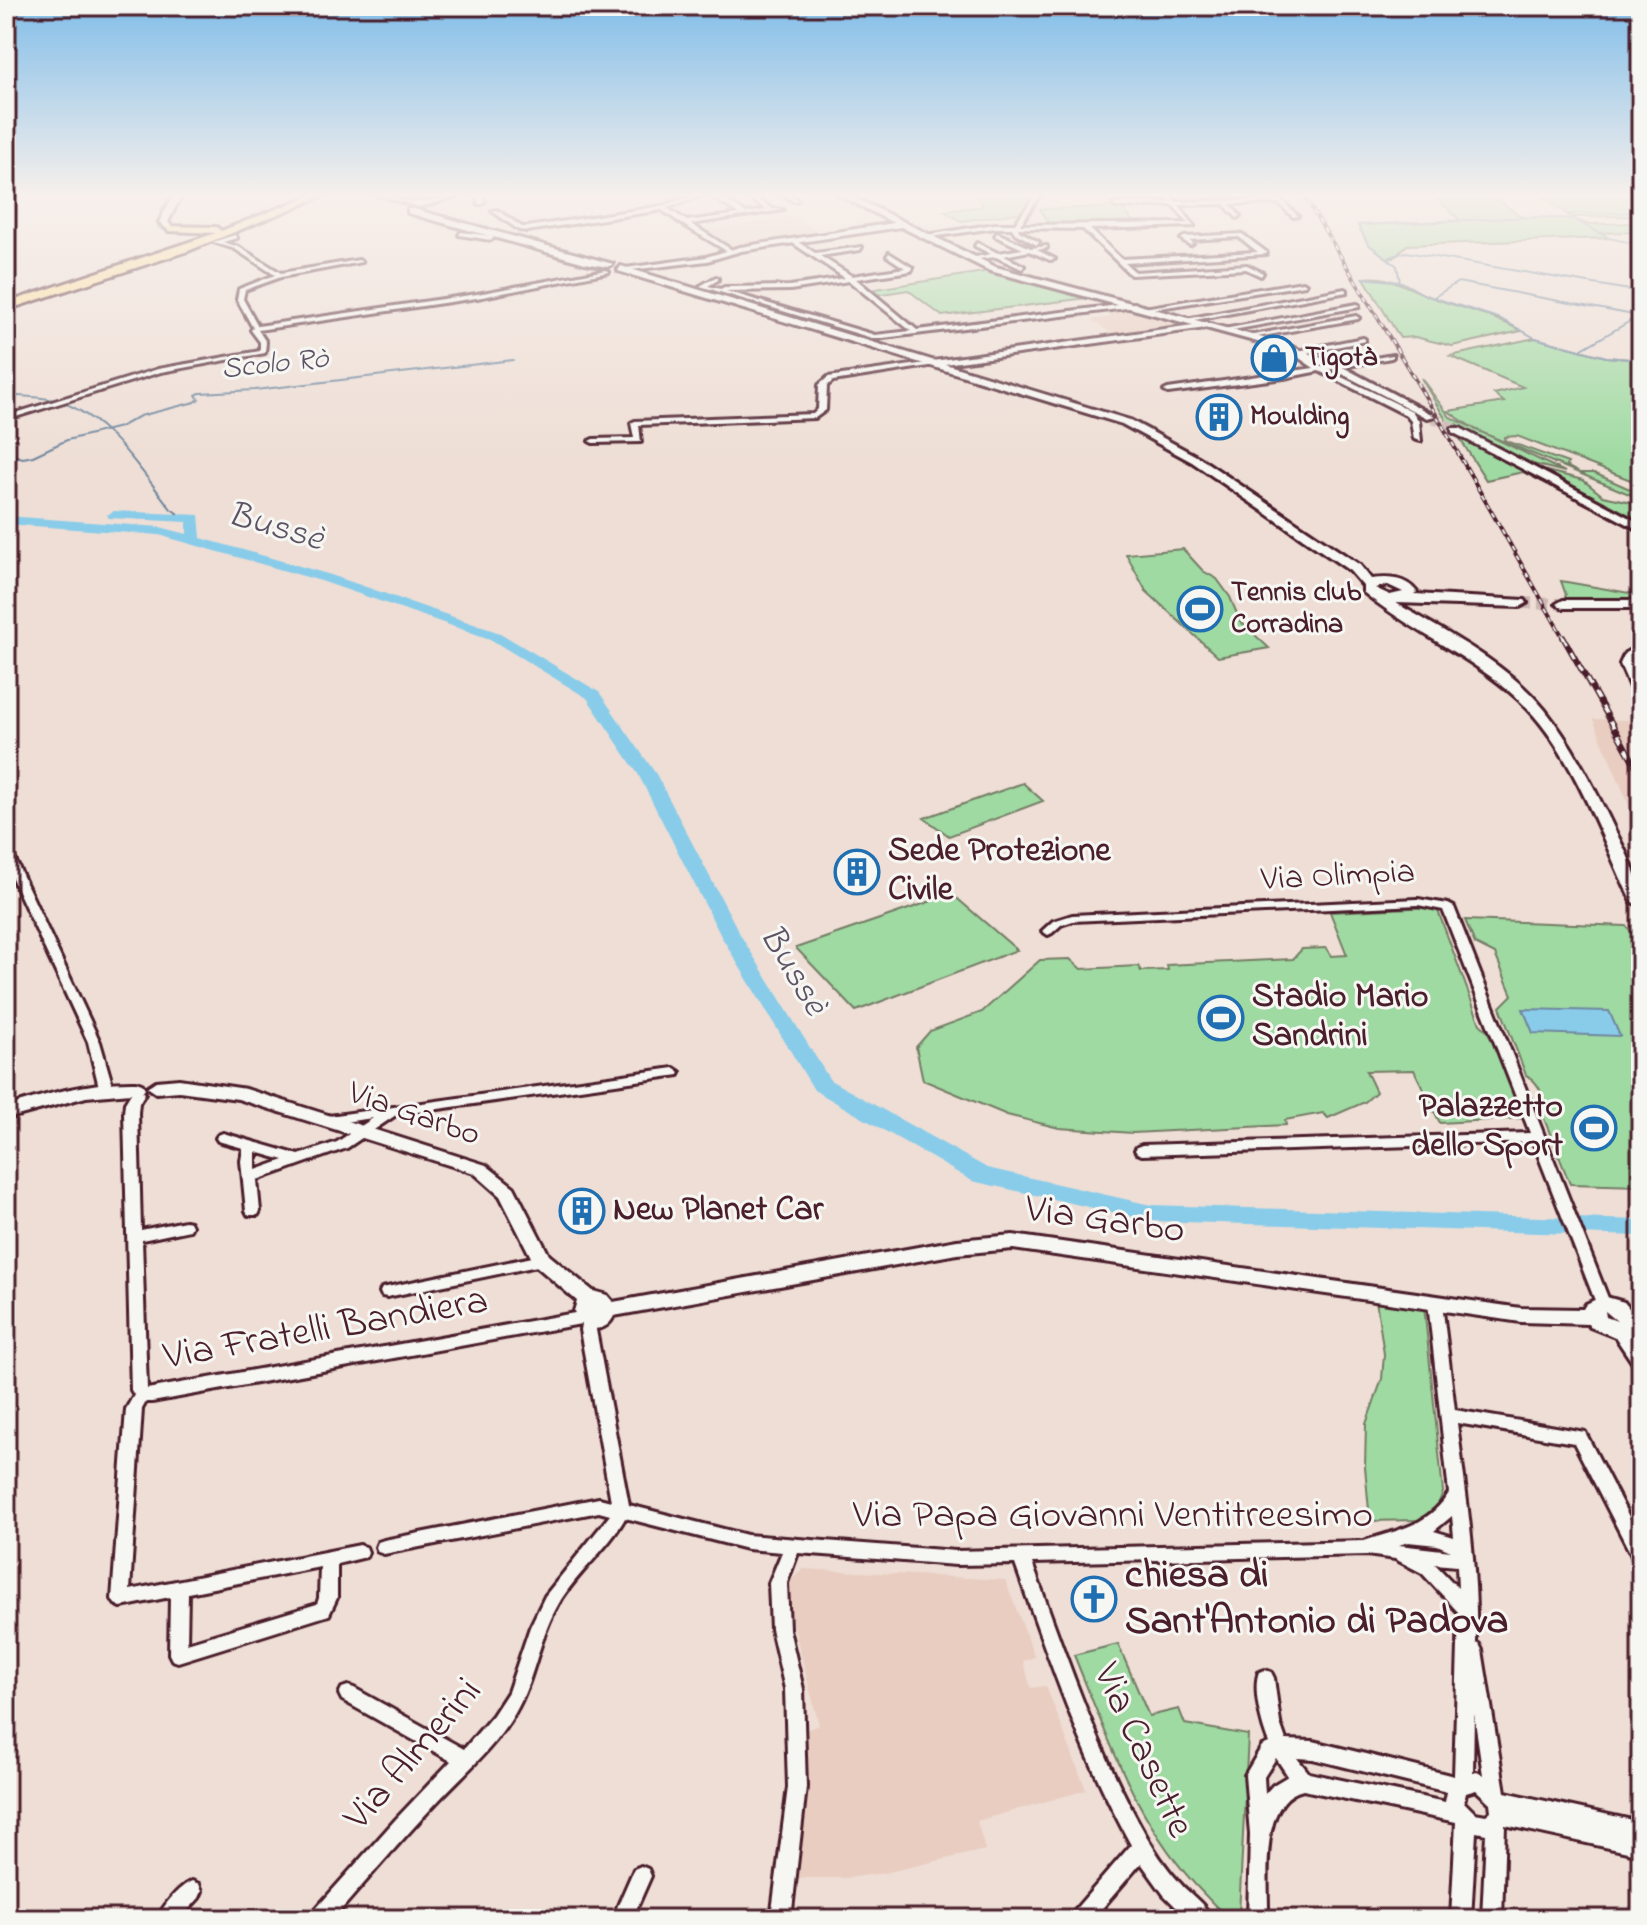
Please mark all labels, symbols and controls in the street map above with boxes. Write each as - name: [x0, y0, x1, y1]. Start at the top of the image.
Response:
- shop icon: Tigotà: [1250, 334, 1298, 382]
- water label: Scolo Rò: [219, 337, 332, 393]
- place label: Tigotà: [1305, 338, 1378, 380]
- building icon: Moulding: [1195, 393, 1243, 441]
- place label: Moulding: [1250, 397, 1349, 439]
- water label: Bussè: [221, 489, 331, 567]
- place label: Tennis club Corradina: [1231, 573, 1362, 646]
- sports icon: Tennis club Corradina: [1176, 585, 1224, 633]
- place label: Sede Protezione Civile: [888, 827, 1111, 916]
- building icon: Sede Protezione Civile: [833, 848, 881, 896]
- street label: Via Olimpia: [1259, 848, 1416, 906]
- water label: Bussè: [744, 916, 841, 1028]
- place label: Stadio Mario Sandrini: [1252, 973, 1428, 1062]
- sports icon: Stadio Mario Sandrini: [1197, 994, 1245, 1042]
- street label: Via Garbo: [340, 1069, 487, 1161]
- place label: Palazzetto dello Sport: [1411, 1083, 1564, 1172]
- sports icon: Palazzetto dello Sport: [1570, 1104, 1618, 1152]
- street label: Via Garbo: [1020, 1180, 1189, 1261]
- place label: New Planet Car: [613, 1186, 825, 1236]
- building icon: New Planet Car: [558, 1187, 606, 1235]
- street label: Via Fratelli Bandiera: [158, 1272, 493, 1388]
- street label: Via Papa Giovanni Ventitreesimo: [852, 1487, 1373, 1546]
- place label: chiesa di Sant'Antonio di Padova: [1125, 1547, 1508, 1652]
- church icon: chiesa di Sant'Antonio di Padova: [1070, 1575, 1118, 1623]
- street label: Via Casette: [1075, 1653, 1208, 1848]
- street label: Via Almerini: [330, 1665, 497, 1845]

